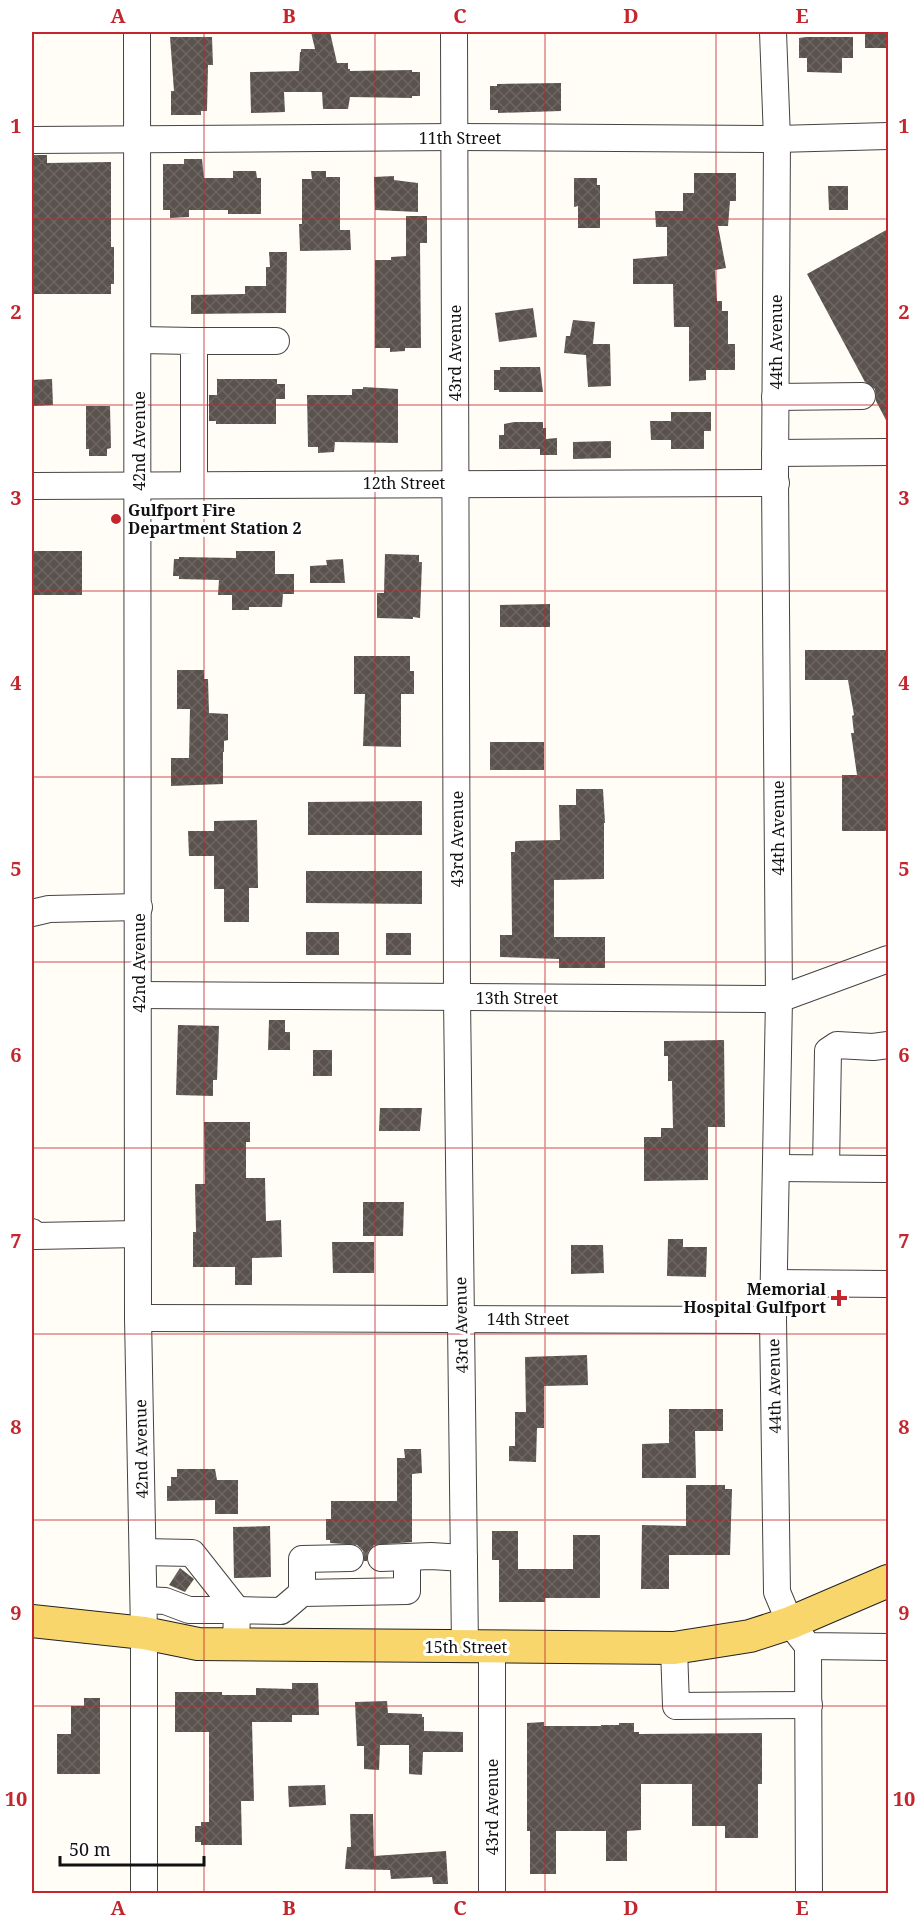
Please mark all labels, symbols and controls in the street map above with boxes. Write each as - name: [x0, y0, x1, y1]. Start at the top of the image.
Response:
- text: A: [110, 2, 126, 29]
- text: B: [282, 2, 296, 29]
- text: C: [453, 2, 467, 29]
- text: D: [623, 2, 639, 29]
- text: E: [795, 2, 809, 29]
- text: 1: [10, 112, 22, 139]
- text: 1: [898, 112, 910, 139]
- street label: 11th Street: [419, 127, 502, 149]
- street label: 44th Avenue: [765, 294, 787, 390]
- text: 2: [10, 298, 22, 325]
- text: 2: [898, 298, 910, 325]
- street label: 43rd Avenue: [444, 305, 466, 401]
- street label: 42nd Avenue: [128, 391, 150, 491]
- street label: 12th Street: [363, 472, 446, 494]
- text: 3: [10, 484, 22, 511]
- text: 3: [898, 484, 910, 511]
- place label: Gulfport Fire Department Station 2: [128, 499, 302, 539]
- marker: Gulfport Fire Department Station 2: [109, 512, 123, 526]
- text: 4: [10, 669, 22, 696]
- text: 4: [898, 669, 910, 696]
- street label: 44th Avenue: [767, 780, 789, 876]
- street label: 43rd Avenue: [446, 791, 468, 887]
- text: 5: [10, 855, 22, 882]
- text: 5: [898, 855, 910, 882]
- street label: 42nd Avenue: [128, 913, 150, 1013]
- street label: 13th Street: [476, 987, 559, 1009]
- text: 6: [10, 1041, 22, 1068]
- text: 6: [898, 1041, 910, 1068]
- text: 7: [10, 1227, 22, 1254]
- text: 7: [898, 1227, 910, 1254]
- street label: 43rd Avenue: [449, 1277, 473, 1373]
- place label: Memorial Hospital Gulfport: [683, 1278, 827, 1318]
- marker: Memorial Hospital Gulfport: [830, 1289, 848, 1307]
- street label: 14th Street: [487, 1308, 570, 1330]
- street label: 44th Avenue: [762, 1338, 786, 1434]
- street label: 42nd Avenue: [129, 1399, 153, 1499]
- text: 8: [10, 1413, 22, 1440]
- text: 8: [898, 1413, 910, 1440]
- text: 9: [10, 1599, 22, 1626]
- text: 9: [898, 1599, 910, 1626]
- street label: 15th Street: [425, 1636, 508, 1658]
- street label: 43rd Avenue: [481, 1759, 503, 1855]
- text: 10: [5, 1785, 27, 1812]
- text: 10: [893, 1785, 915, 1812]
- scale bar: [60, 1829, 204, 1867]
- text: 50 m: [69, 1837, 111, 1861]
- text: A: [110, 1894, 126, 1921]
- text: B: [282, 1894, 296, 1921]
- text: C: [453, 1894, 467, 1921]
- text: D: [623, 1894, 639, 1921]
- text: E: [795, 1894, 809, 1921]

